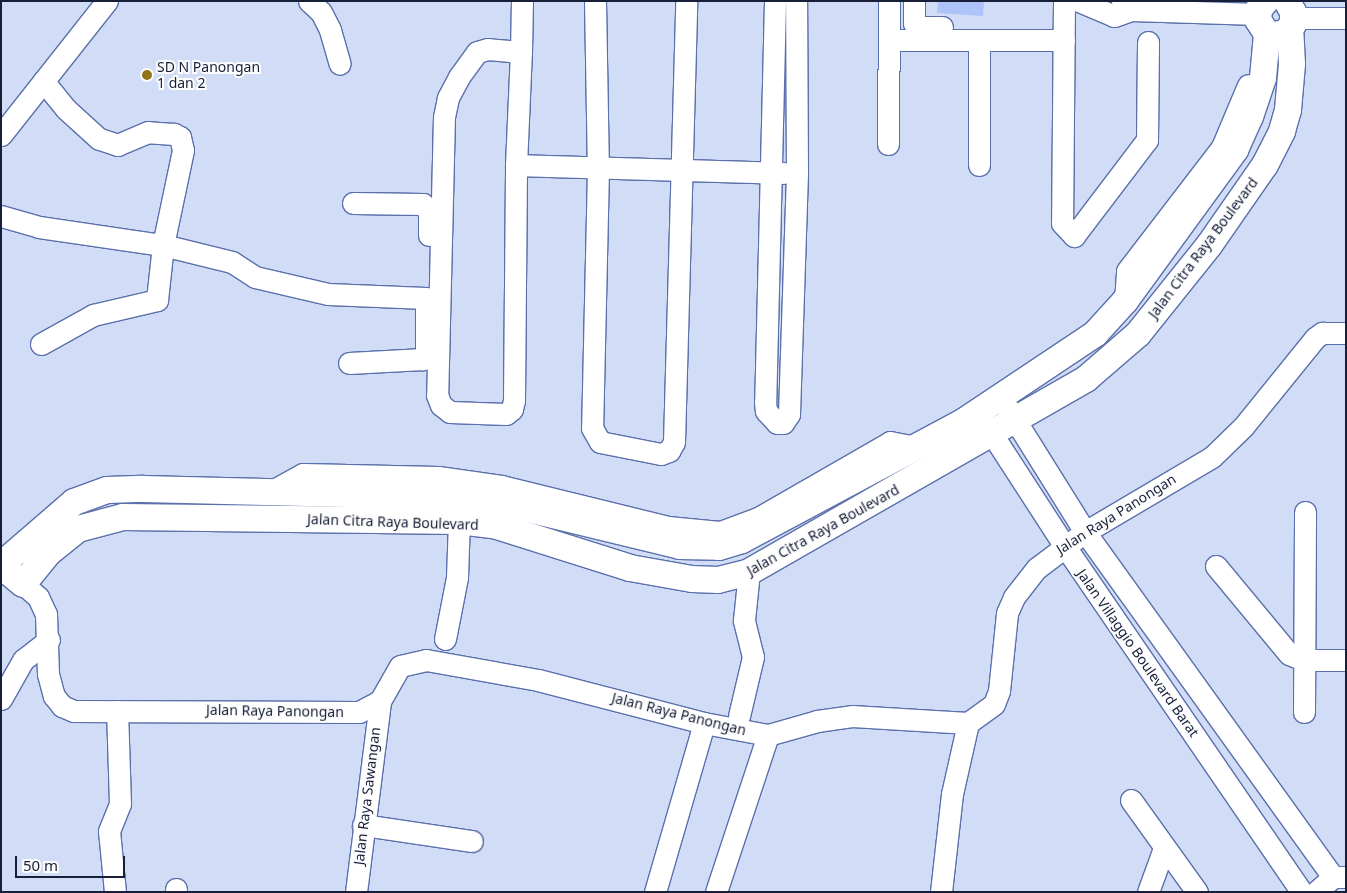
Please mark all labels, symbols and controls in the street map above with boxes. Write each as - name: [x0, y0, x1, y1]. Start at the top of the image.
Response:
- place label: SD N Panongan 1 dan 2: [157, 59, 260, 92]
- marker: SD N Panongan 1 dan 2: [141, 69, 153, 81]
- street label: Jalan Citra Raya Boulevard: [1145, 174, 1261, 322]
- street label: Jalan Raya Panongan: [1053, 470, 1179, 558]
- street label: Jalan Citra Raya Boulevard: [744, 481, 902, 579]
- street label: Jalan Citra Raya Boulevard: [307, 511, 479, 533]
- street label: Jalan Villaggio Boulevard Barat: [1073, 566, 1203, 740]
- street label: Jalan Raya Panongan: [610, 689, 748, 739]
- street label: Jalan Raya Panongan: [206, 701, 344, 721]
- street label: Jalan Raya Sawangan: [350, 726, 384, 866]
- scale bar: [18, 846, 128, 878]
- text: 50 m: [23, 855, 58, 875]

